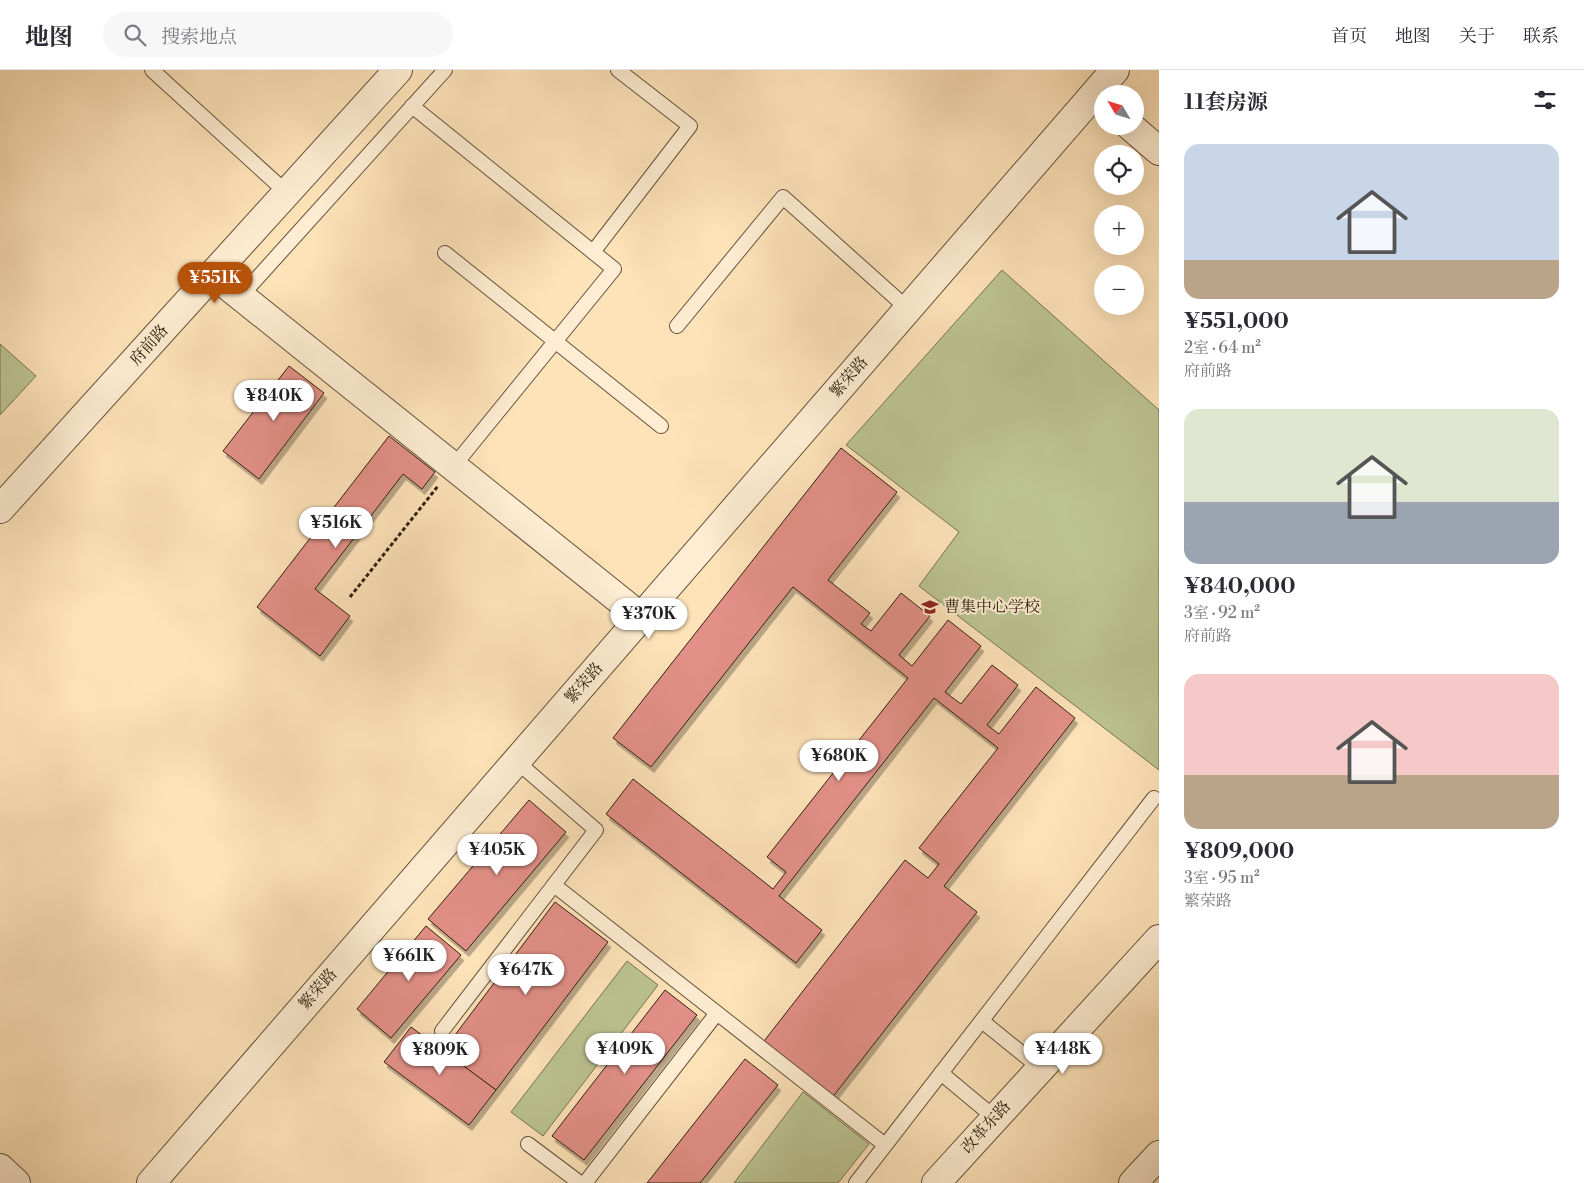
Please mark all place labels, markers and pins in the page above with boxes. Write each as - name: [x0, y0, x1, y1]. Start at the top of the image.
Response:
- pin: ¥551K: [180, 262, 250, 304]
- pin: ¥840K: [239, 380, 309, 422]
- pin: ¥516K: [301, 506, 371, 549]
- school or university icon: 曹集中心学校: [920, 597, 940, 617]
- place label: 曹集中心学校: [944, 597, 1040, 617]
- pin: ¥370K: [614, 598, 684, 640]
- pin: ¥680K: [804, 740, 874, 782]
- pin: ¥405K: [462, 834, 532, 876]
- pin: ¥661K: [374, 940, 444, 982]
- pin: ¥647K: [491, 954, 561, 996]
- pin: ¥409K: [590, 1032, 660, 1075]
- pin: ¥448K: [1028, 1032, 1098, 1075]
- pin: ¥809K: [405, 1034, 475, 1076]

